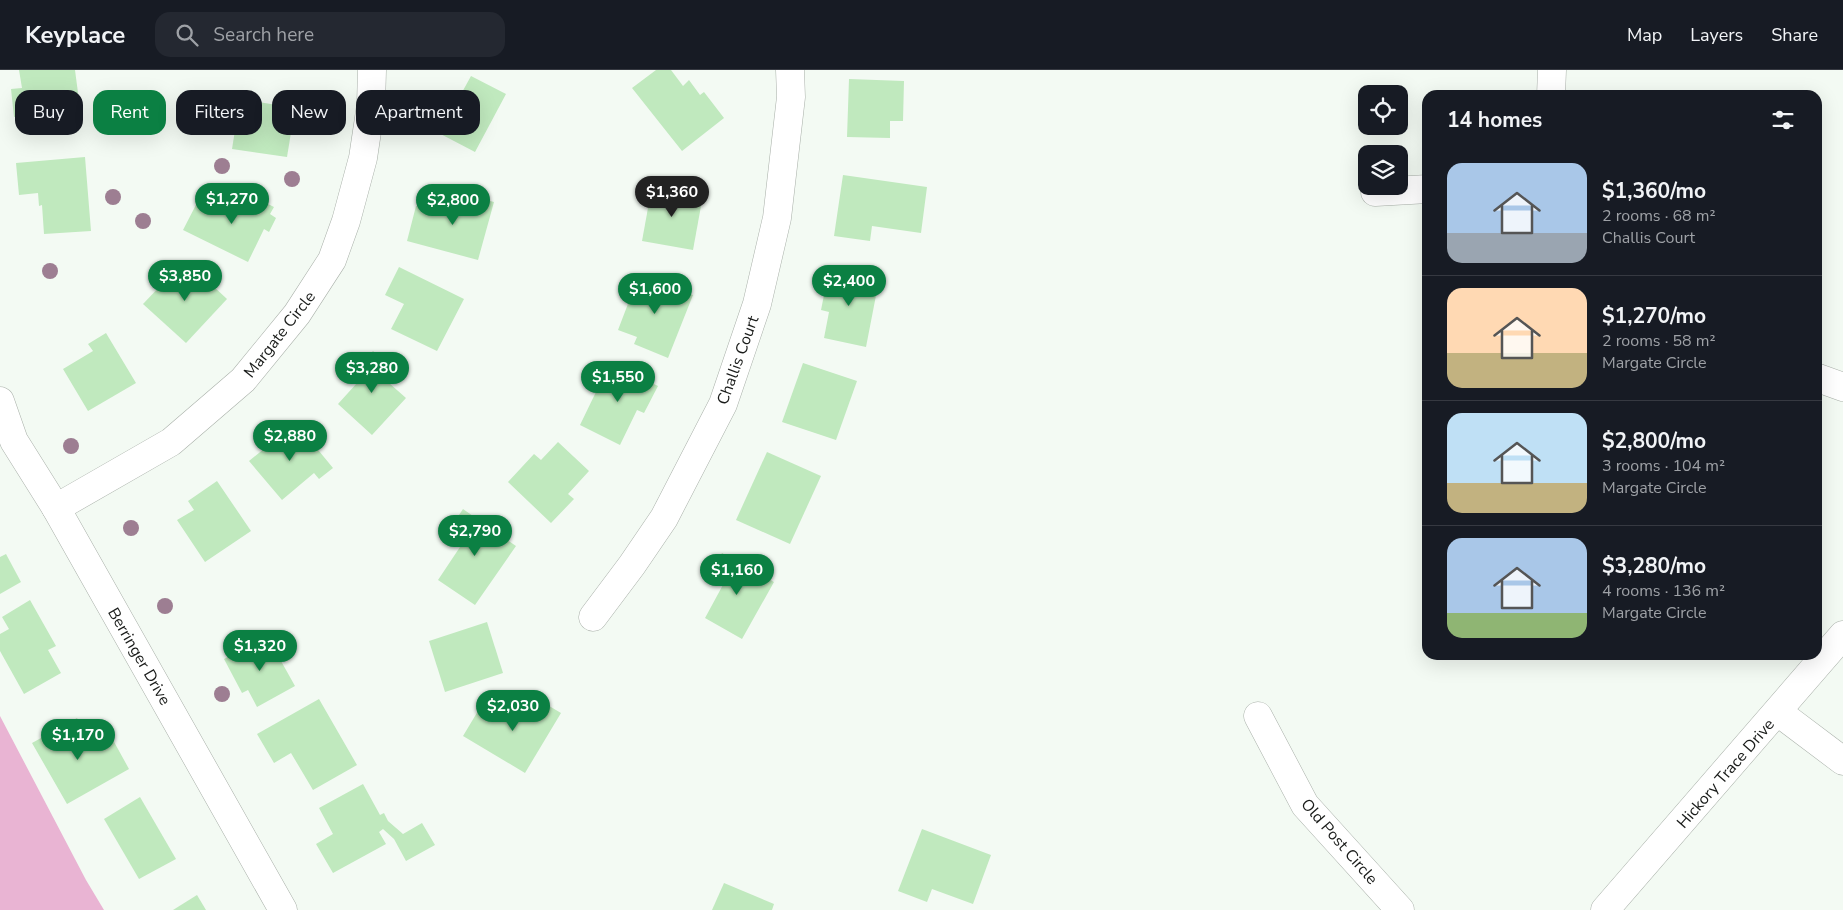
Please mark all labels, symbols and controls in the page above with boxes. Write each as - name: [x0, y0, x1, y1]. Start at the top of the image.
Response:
- search box: [155, 12, 505, 57]
- text: Keyplace: [25, 19, 125, 51]
- icon: search: [173, 21, 201, 49]
- text: Search here: [213, 22, 314, 48]
- text: Map: [1627, 23, 1662, 47]
- text: Layers: [1690, 23, 1743, 47]
- text: Share: [1771, 23, 1818, 47]
- map controls: [1358, 85, 1408, 195]
- button: locate: [1358, 85, 1408, 135]
- chip: Buy: [15, 90, 83, 135]
- chip: Rent: [93, 90, 166, 135]
- chip: Filters: [176, 90, 262, 135]
- chip: New: [272, 90, 346, 135]
- chip: Apartment: [356, 90, 480, 135]
- text: 14 homes: [1447, 106, 1542, 134]
- icon: filters: [1769, 106, 1797, 134]
- button: layers: [1358, 145, 1408, 195]
- pin: $1,360: [631, 176, 713, 218]
- text: $1,360/mo: [1602, 177, 1706, 205]
- text: $1,360: [646, 181, 698, 203]
- pin: $1,270: [191, 182, 273, 225]
- icon: home: [1487, 183, 1547, 243]
- pin: $2,800: [412, 184, 494, 226]
- text: $1,270: [206, 188, 258, 210]
- text: $2,800: [427, 189, 479, 211]
- text: 2 rooms · 68 m²: [1602, 205, 1715, 227]
- text: Challis Court: [1602, 227, 1695, 249]
- pin: $3,850: [144, 260, 226, 302]
- pin: $2,400: [808, 264, 890, 307]
- text: $3,850: [159, 265, 211, 287]
- text: $2,400: [823, 270, 875, 292]
- pin: $1,600: [614, 272, 696, 315]
- text: $1,600: [629, 278, 681, 300]
- street label: Margate Circle: [239, 287, 321, 383]
- text: $1,270/mo: [1602, 302, 1706, 330]
- icon: home: [1487, 308, 1547, 368]
- street label: Challis Court: [712, 312, 764, 408]
- text: 2 rooms · 58 m²: [1602, 330, 1715, 352]
- pin: $3,280: [331, 352, 413, 394]
- text: Margate Circle: [1602, 352, 1706, 374]
- text: $3,280: [346, 357, 398, 379]
- pin: $1,550: [577, 360, 659, 403]
- text: $1,550: [592, 366, 644, 388]
- pin: $2,880: [249, 420, 331, 462]
- text: $2,880: [264, 425, 316, 447]
- text: $2,800/mo: [1602, 427, 1706, 455]
- icon: home: [1487, 433, 1547, 493]
- text: 3 rooms · 104 m²: [1602, 455, 1725, 477]
- text: Margate Circle: [1602, 477, 1706, 499]
- pin: $2,790: [434, 514, 516, 557]
- text: $2,790: [449, 520, 501, 542]
- text: $3,280/mo: [1602, 552, 1706, 580]
- pin: $1,160: [696, 554, 778, 596]
- icon: home: [1487, 558, 1547, 618]
- text: $1,160: [711, 559, 763, 581]
- text: 4 rooms · 136 m²: [1602, 580, 1725, 602]
- text: Margate Circle: [1602, 602, 1706, 624]
- street label: Berringer Drive: [102, 604, 176, 709]
- pin: $1,320: [219, 630, 301, 672]
- text: $1,320: [234, 635, 286, 657]
- pin: $2,030: [472, 690, 554, 732]
- text: $2,030: [487, 695, 539, 717]
- street label: Hickory Trace Drive: [1672, 714, 1780, 833]
- pin: $1,170: [37, 718, 119, 761]
- text: $1,170: [52, 724, 104, 746]
- street label: Old Post Circle: [1296, 794, 1383, 889]

